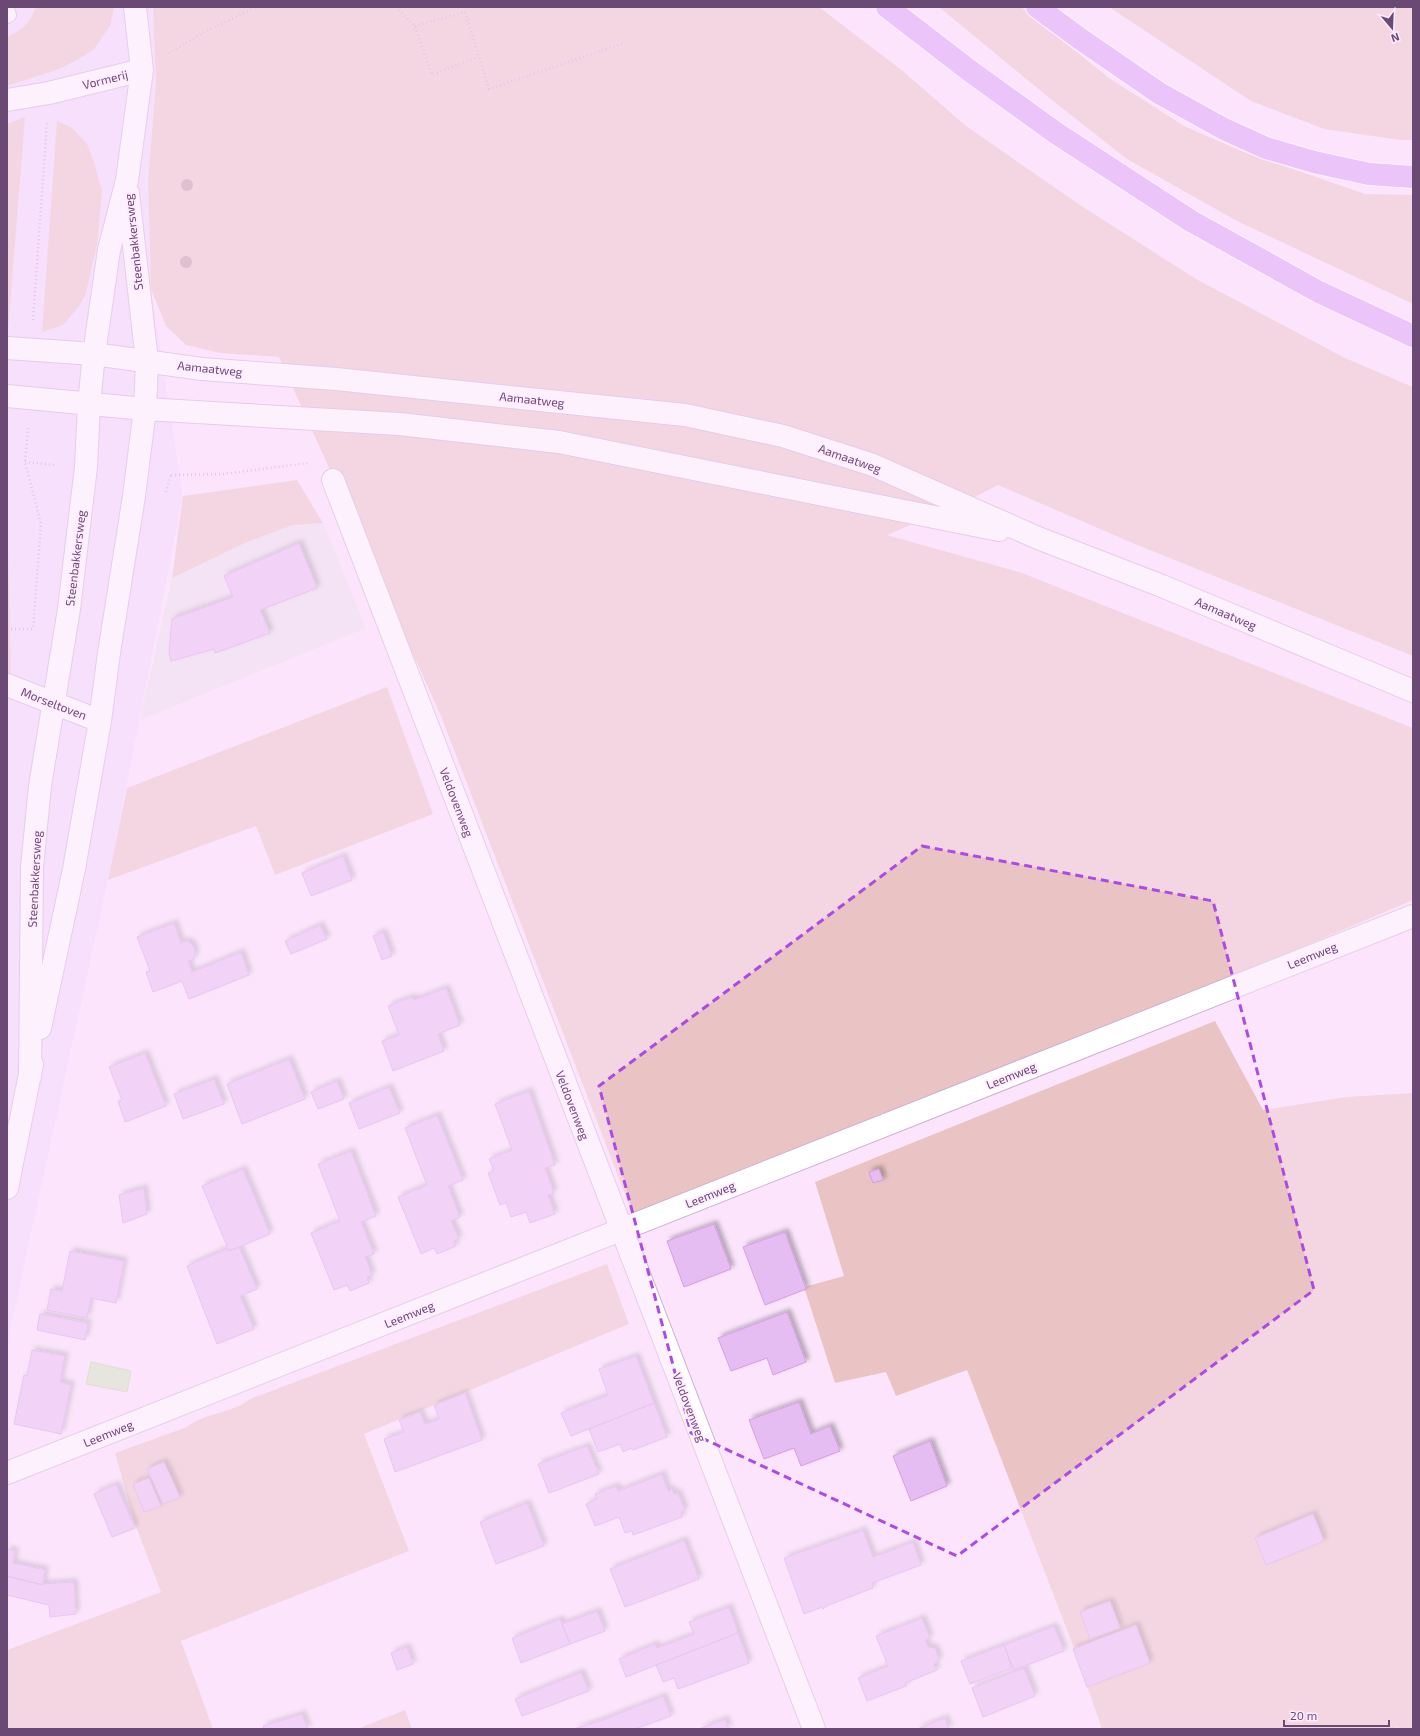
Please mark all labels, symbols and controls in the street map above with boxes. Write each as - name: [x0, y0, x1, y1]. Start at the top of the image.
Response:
- north arrow: [1372, 8, 1412, 48]
- text: N: [1389, 30, 1401, 45]
- street label: Vormerij: [81, 67, 129, 92]
- street label: Steenbakkersweg: [121, 193, 145, 291]
- street label: Aamaatweg: [177, 358, 244, 378]
- street label: Aamaatweg: [499, 389, 566, 409]
- street label: Aamaatweg: [817, 441, 883, 475]
- street label: Steenbakkersweg: [62, 509, 88, 607]
- street label: Aamaatweg: [1193, 594, 1259, 632]
- street label: Morseltoven: [19, 684, 89, 722]
- street label: Veldovenweg: [437, 765, 477, 839]
- street label: Steenbakkersweg: [24, 830, 44, 928]
- street label: Leemweg: [1285, 939, 1339, 971]
- street label: Leemweg: [984, 1059, 1038, 1091]
- street label: Veldovenweg: [553, 1068, 593, 1142]
- street label: Leemweg: [683, 1178, 737, 1210]
- street label: Leemweg: [382, 1298, 436, 1330]
- street label: Veldovenweg: [670, 1370, 710, 1444]
- street label: Leemweg: [81, 1417, 135, 1449]
- scale bar: [1284, 1702, 1389, 1728]
- text: 20 m: [1290, 1708, 1317, 1722]

